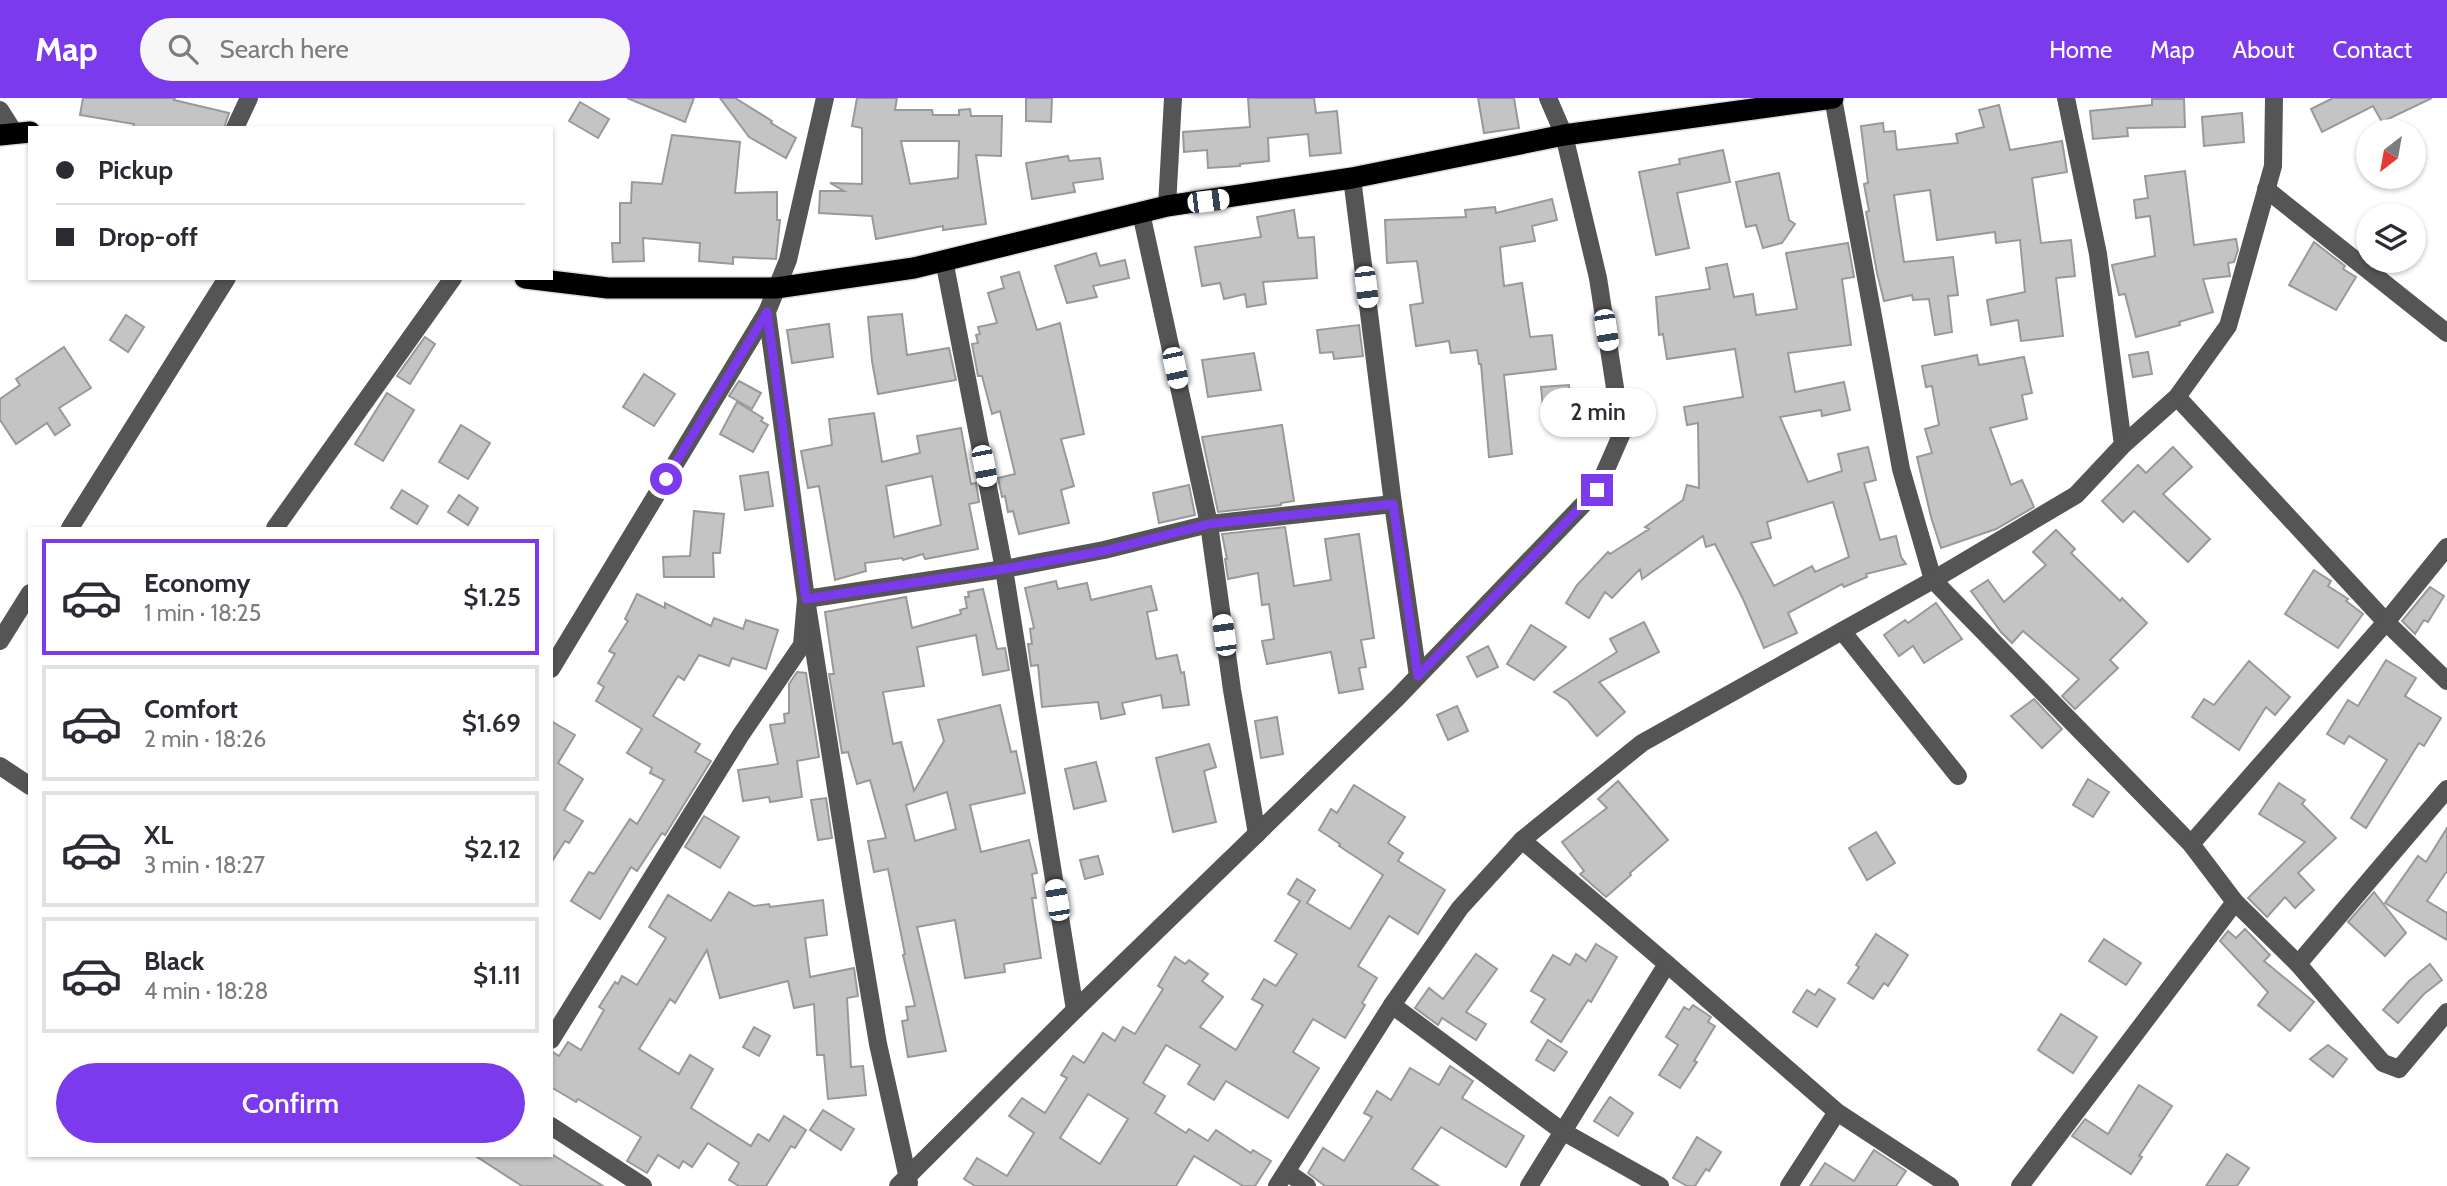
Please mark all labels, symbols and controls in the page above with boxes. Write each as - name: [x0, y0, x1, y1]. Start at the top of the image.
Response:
- search box: [140, 18, 630, 81]
- text: Map: [35, 29, 98, 69]
- icon: search: [164, 30, 202, 68]
- text: Search here: [220, 33, 349, 65]
- text: Home: [2049, 35, 2112, 64]
- text: Map: [2150, 35, 2195, 64]
- text: About: [2233, 35, 2295, 64]
- text: Contact: [2333, 35, 2412, 64]
- north arrow: [2356, 119, 2426, 189]
- map controls: [2356, 119, 2426, 273]
- text: Pickup: [98, 154, 173, 186]
- car: [1186, 188, 1231, 214]
- button: layers: [2356, 203, 2426, 273]
- text: Drop-off: [98, 221, 198, 253]
- car: [1354, 265, 1379, 309]
- car: [1593, 308, 1620, 352]
- car: [1161, 345, 1190, 391]
- callout: 2 min: [1539, 388, 1655, 438]
- text: 2 min: [1570, 398, 1626, 426]
- car: [970, 443, 999, 489]
- route start: [650, 463, 682, 495]
- route end: [1581, 474, 1613, 506]
- icon: car: [60, 566, 123, 629]
- text: Economy: [144, 567, 250, 599]
- text: $1.25: [463, 581, 521, 613]
- text: 1 min · 18:25: [144, 599, 261, 627]
- car: [1211, 613, 1238, 657]
- icon: car: [60, 692, 123, 755]
- text: Comfort: [144, 693, 238, 725]
- text: $1.69: [462, 707, 521, 739]
- text: 2 min · 18:26: [144, 725, 266, 753]
- icon: car: [60, 818, 123, 881]
- text: XL: [144, 819, 173, 851]
- text: $2.12: [464, 833, 521, 865]
- text: 3 min · 18:27: [144, 851, 265, 879]
- car: [1044, 878, 1071, 922]
- icon: car: [60, 944, 123, 1007]
- text: Black: [144, 945, 204, 977]
- text: $1.11: [473, 959, 521, 991]
- text: 4 min · 18:28: [144, 977, 268, 1005]
- button: Confirm: [56, 1063, 525, 1143]

